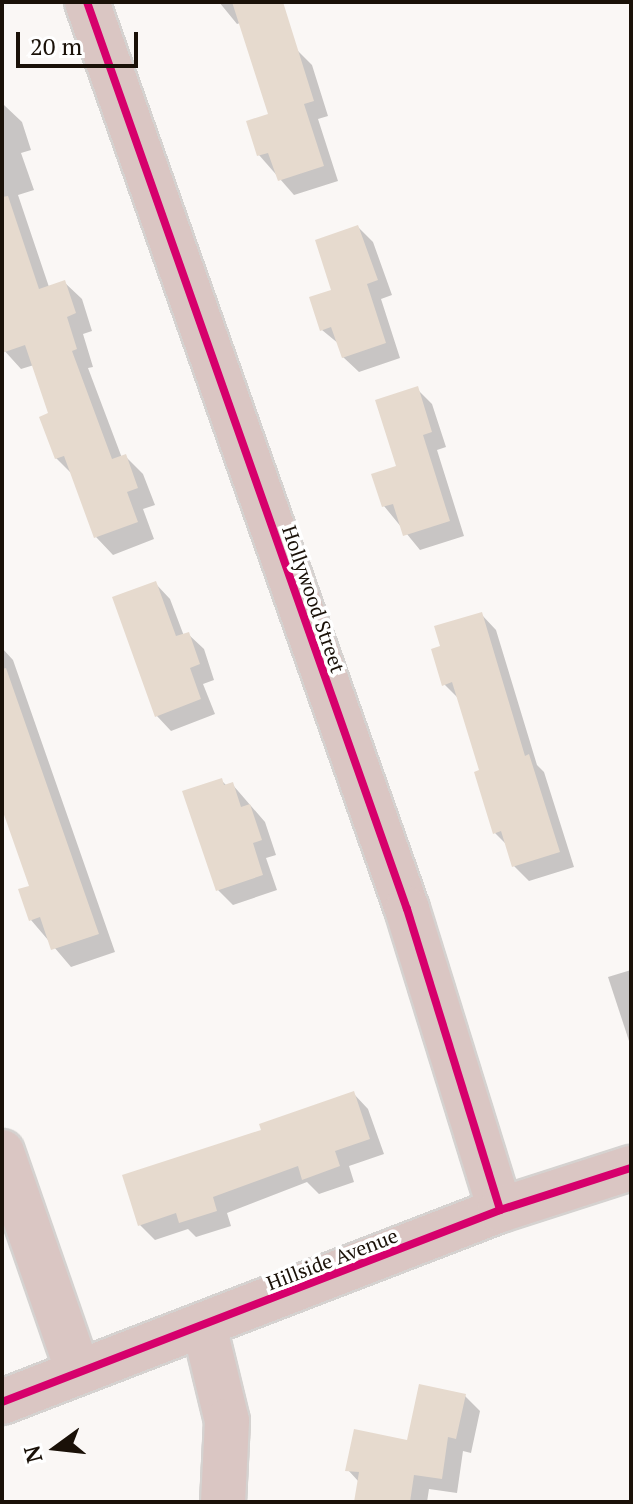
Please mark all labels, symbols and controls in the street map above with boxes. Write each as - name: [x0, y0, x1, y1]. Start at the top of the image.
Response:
- scale bar: [20, 16, 142, 66]
- text: 20 m: [30, 30, 82, 62]
- street label: Hollywood Street: [278, 522, 350, 676]
- street label: Hillside Avenue: [263, 1223, 401, 1295]
- north arrow: [16, 1408, 96, 1488]
- text: N: [16, 1443, 49, 1466]

